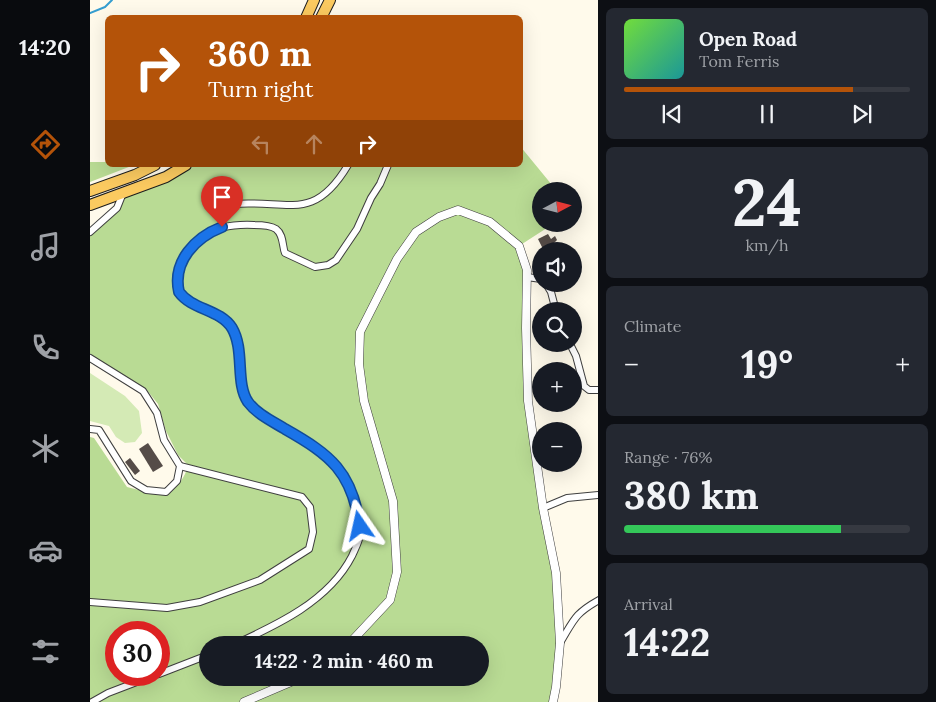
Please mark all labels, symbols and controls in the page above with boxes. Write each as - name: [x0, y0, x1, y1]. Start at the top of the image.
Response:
- text: Open Road: [699, 27, 797, 51]
- text: 360 m: [208, 31, 311, 76]
- text: 14:20: [19, 33, 71, 61]
- icon: right: [125, 35, 190, 100]
- text: Tom Ferris: [699, 51, 779, 71]
- text: Turn right: [208, 75, 313, 103]
- icon: previous: [658, 100, 686, 128]
- icon: pause: [753, 100, 781, 128]
- icon: next: [848, 100, 876, 128]
- icon: directions: [28, 127, 63, 162]
- icon: left: [247, 130, 275, 158]
- icon: ahead: [300, 130, 328, 158]
- icon: right: [353, 130, 381, 158]
- text: 24: [732, 161, 802, 244]
- pin: [201, 176, 243, 227]
- north arrow: [532, 182, 582, 232]
- map controls: [532, 182, 582, 472]
- icon: arrive: [208, 183, 236, 211]
- icon: music: [28, 229, 63, 264]
- text: km/h: [745, 235, 789, 255]
- button: sound: [532, 242, 582, 292]
- button: search: [532, 302, 582, 352]
- text: Climate: [624, 316, 681, 336]
- icon: phone: [28, 330, 63, 365]
- text: 19°: [741, 340, 793, 388]
- text: −: [624, 347, 639, 383]
- text: +: [895, 347, 910, 383]
- button: +: [532, 362, 582, 412]
- button: −: [532, 422, 582, 472]
- icon: climate: [28, 431, 63, 466]
- text: Range · 76%: [624, 447, 712, 467]
- text: 380 km: [624, 471, 759, 519]
- position arrow: [333, 499, 385, 551]
- icon: car: [28, 533, 63, 568]
- text: Arrival: [624, 594, 673, 614]
- text: 14:22: [624, 618, 710, 666]
- speed limit sign: 30: [105, 621, 170, 686]
- icon: filters: [28, 634, 63, 669]
- text: 14:22 · 2 min · 460 m: [255, 649, 433, 673]

